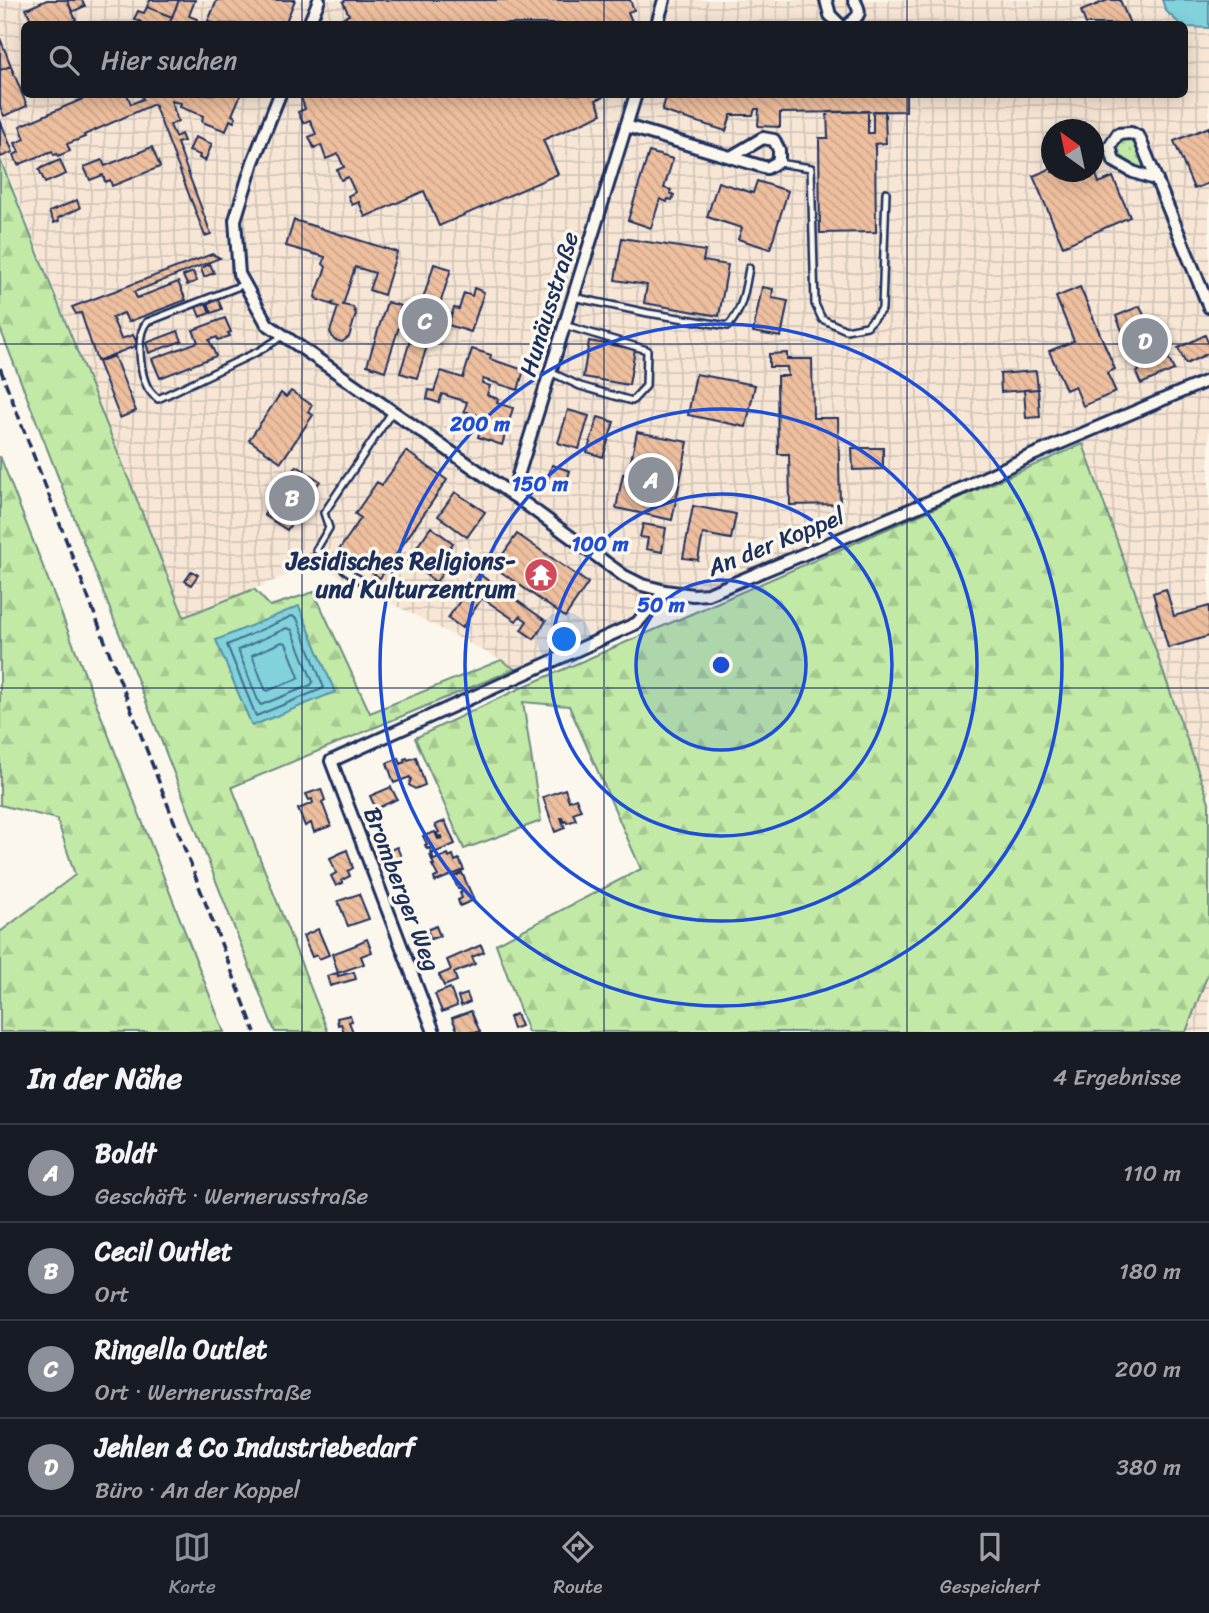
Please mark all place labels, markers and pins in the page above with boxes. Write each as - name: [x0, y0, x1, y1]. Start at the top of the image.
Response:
- pin: C: [402, 295, 448, 347]
- pin: D: [1122, 315, 1168, 367]
- pin: A: [628, 454, 674, 506]
- pin: B: [269, 472, 315, 524]
- place label: Jesidisches Religions- und Kulturzentrum: [284, 540, 517, 610]
- temple icon: Jesidisches Religions- und Kulturzentrum: [522, 556, 560, 594]
- centre of rings: [709, 653, 733, 677]

